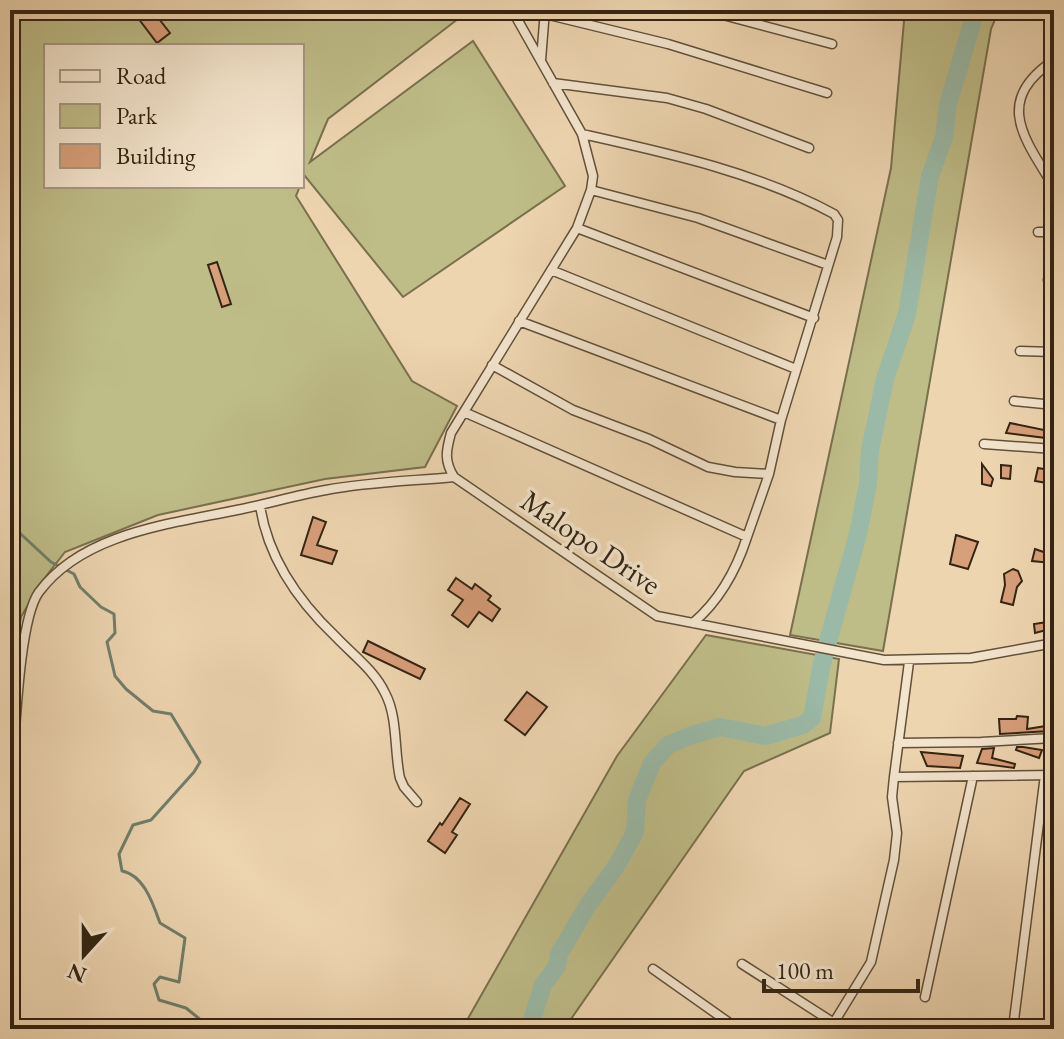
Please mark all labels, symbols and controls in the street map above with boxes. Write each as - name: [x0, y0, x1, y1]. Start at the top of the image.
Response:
- legend: [44, 44, 304, 188]
- text: Road: [116, 60, 167, 91]
- text: Park: [116, 100, 158, 131]
- text: Building: [116, 140, 196, 171]
- street label: Malopo Drive: [513, 481, 669, 603]
- north arrow: [44, 915, 124, 995]
- scale bar: [764, 943, 918, 993]
- text: 100 m: [776, 955, 834, 986]
- text: N: [63, 956, 91, 990]

